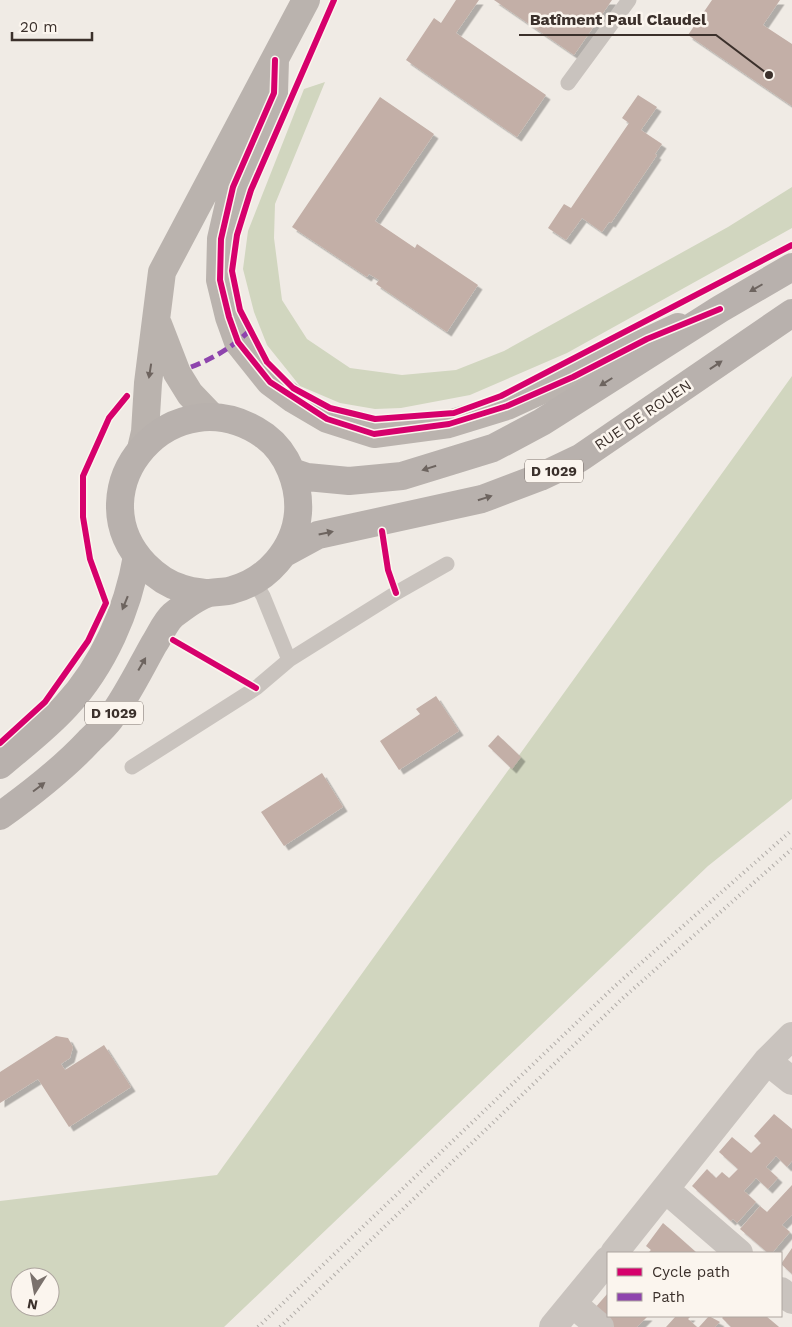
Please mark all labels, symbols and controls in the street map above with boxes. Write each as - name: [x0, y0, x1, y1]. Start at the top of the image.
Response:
- callout: Batîment Paul Claudel: [519, 4, 716, 35]
- scale bar: [12, 10, 92, 42]
- text: Batîment Paul Claudel: [530, 10, 707, 29]
- text: 20 m: [20, 18, 58, 36]
- one-way arrow: [750, 283, 763, 292]
- one-way arrow: [709, 360, 722, 370]
- one-way arrow: [145, 363, 153, 379]
- street label: RUE DE ROUEN: [591, 376, 695, 454]
- one-way arrow: [599, 377, 612, 386]
- road number: D 1029: [525, 460, 583, 482]
- one-way arrow: [422, 464, 437, 472]
- one-way arrow: [478, 493, 493, 501]
- one-way arrow: [319, 529, 334, 537]
- one-way arrow: [120, 596, 128, 610]
- one-way arrow: [138, 658, 147, 671]
- road number: D 1029: [85, 701, 143, 724]
- one-way arrow: [32, 782, 45, 793]
- legend: [607, 1252, 782, 1317]
- text: Cycle path: [652, 1263, 730, 1281]
- north arrow: [10, 1267, 60, 1317]
- text: Path: [652, 1288, 685, 1306]
- text: N: [26, 1296, 39, 1314]

